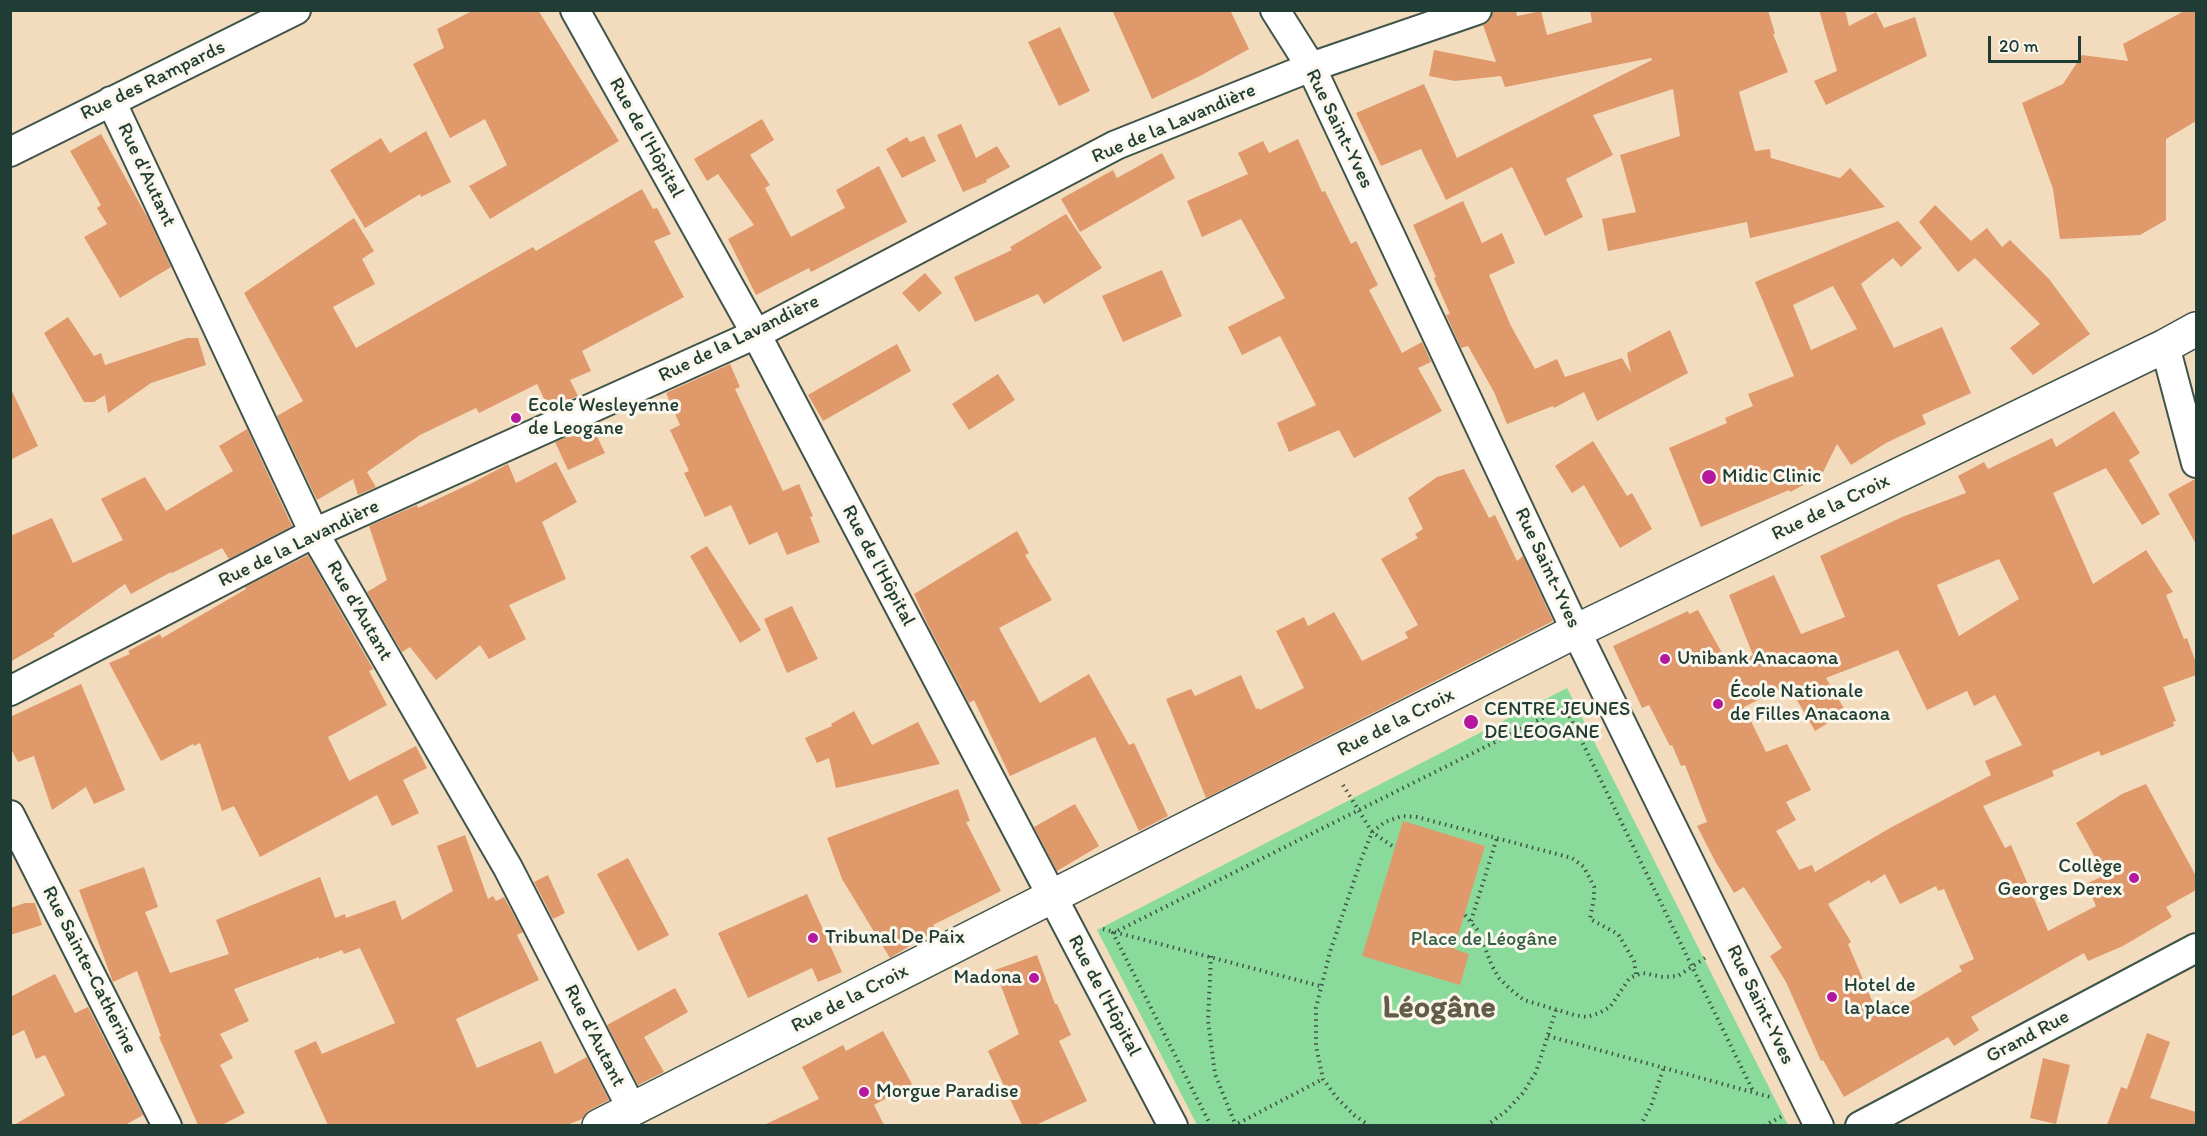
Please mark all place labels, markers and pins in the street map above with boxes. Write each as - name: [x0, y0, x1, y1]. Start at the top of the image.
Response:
- place label: Ecole Wesleyenne de Leogane: [528, 394, 679, 441]
- marker: Ecole Wesleyenne de Leogane: [509, 411, 523, 425]
- place label: Midic Clinic: [1722, 465, 1821, 489]
- marker: Midic Clinic: [1700, 468, 1718, 486]
- place label: Unibank Anacaona: [1677, 647, 1838, 671]
- marker: Unibank Anacaona: [1658, 652, 1672, 666]
- place label: École Nationale de Filles Anacaona: [1730, 680, 1890, 727]
- marker: École Nationale de Filles Anacaona: [1711, 697, 1725, 711]
- place label: CENTRE JEUNES DE LEOGANE: [1484, 698, 1630, 745]
- marker: CENTRE JEUNES DE LEOGANE: [1462, 713, 1480, 731]
- place label: Collège Georges Derex: [1998, 855, 2122, 902]
- marker: Collège Georges Derex: [2127, 871, 2141, 885]
- place label: Tribunal De Paix: [825, 926, 965, 950]
- marker: Tribunal De Paix: [806, 931, 820, 945]
- place label: Madona: [954, 966, 1022, 990]
- marker: Madona: [1027, 971, 1041, 985]
- place label: Hotel de la place: [1844, 974, 1916, 1021]
- marker: Hotel de la place: [1825, 990, 1839, 1004]
- place label: Morgue Paradise: [876, 1080, 1018, 1104]
- marker: Morgue Paradise: [857, 1085, 871, 1099]

